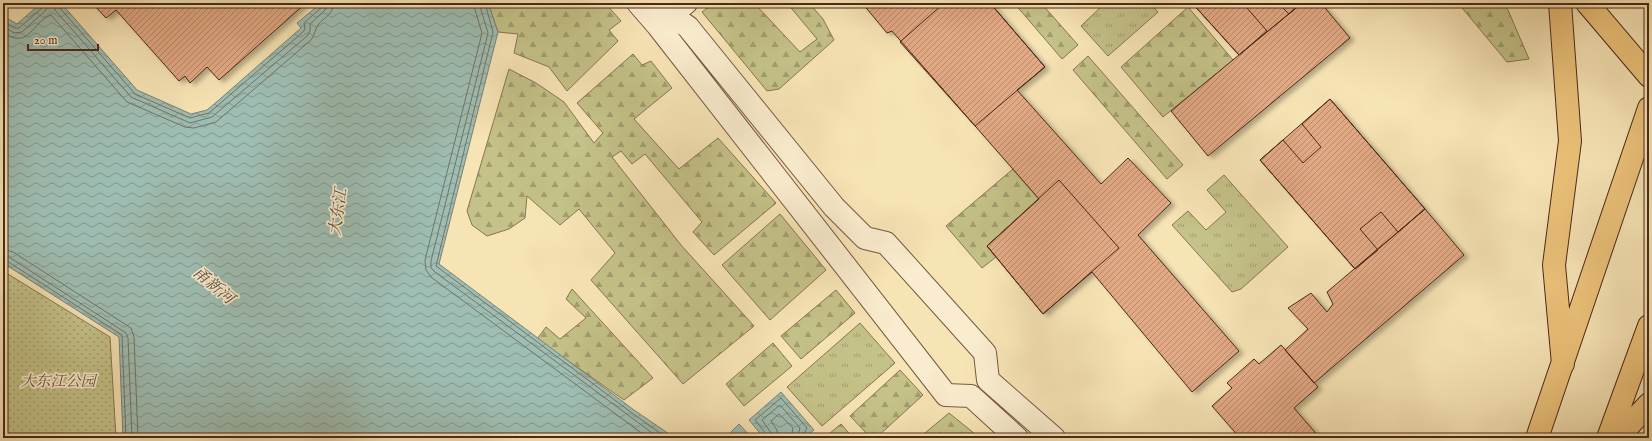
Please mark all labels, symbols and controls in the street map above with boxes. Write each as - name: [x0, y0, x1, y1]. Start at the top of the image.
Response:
- scale bar: [28, 26, 98, 52]
- text: 20 m: [34, 33, 57, 48]
- water label: 大东江: [326, 185, 353, 237]
- water label: 甬新河: [188, 263, 240, 311]
- park label: 大东江公园: [20, 372, 97, 391]

